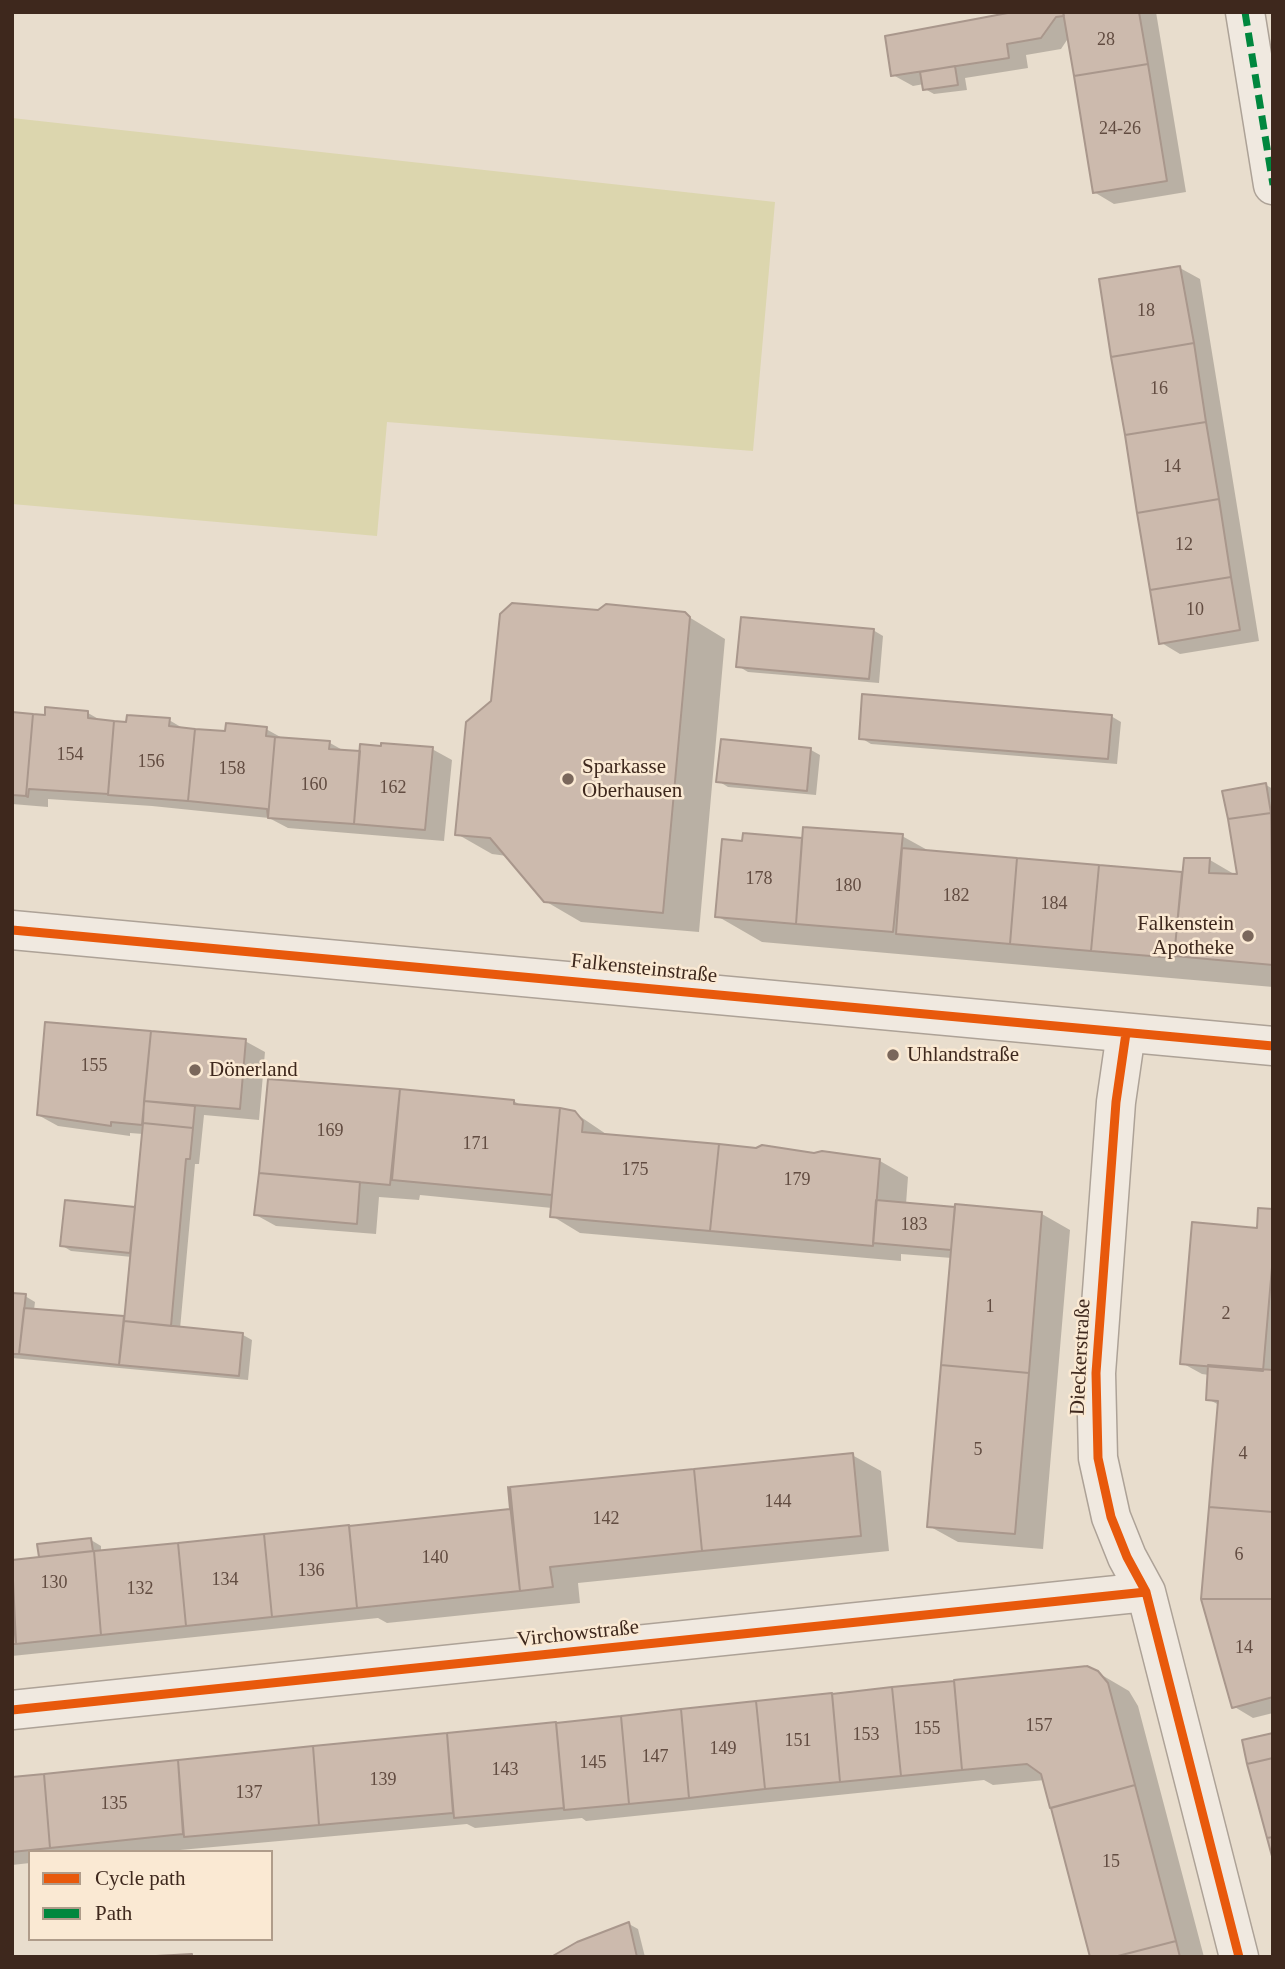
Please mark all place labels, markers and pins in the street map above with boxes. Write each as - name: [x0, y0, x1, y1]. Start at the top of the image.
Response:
- place label: Sparkasse Oberhausen: [582, 754, 682, 804]
- marker: Sparkasse Oberhausen: [560, 771, 576, 787]
- place label: Falkenstein Apotheke: [1137, 911, 1234, 961]
- marker: Falkenstein Apotheke: [1240, 928, 1256, 944]
- place label: Uhlandstraße: [907, 1042, 1019, 1068]
- marker: Uhlandstraße: [885, 1047, 901, 1063]
- place label: Dönerland: [209, 1057, 298, 1083]
- marker: Dönerland: [187, 1062, 203, 1078]

